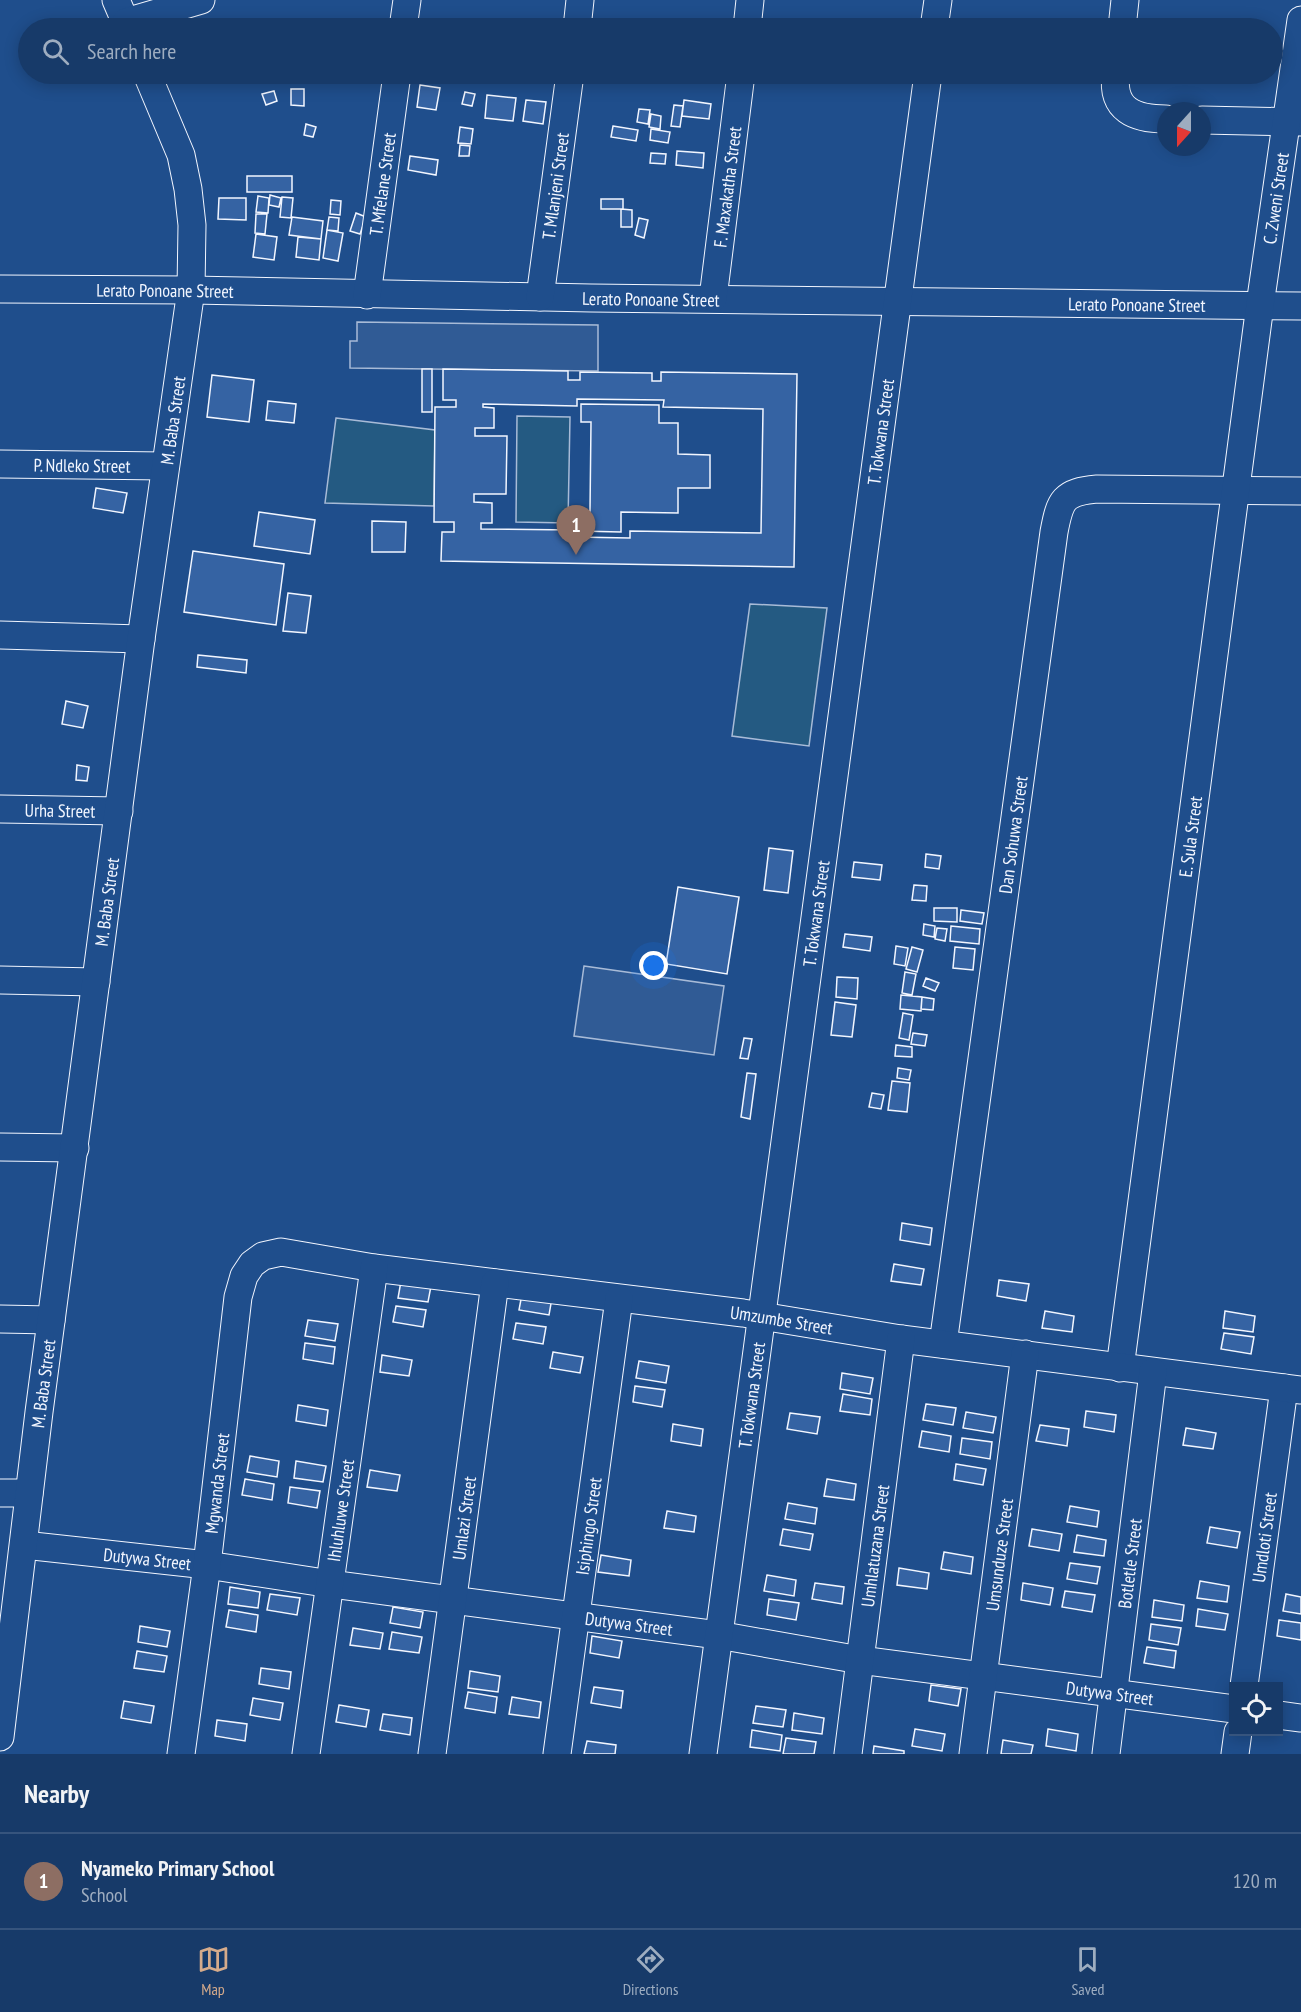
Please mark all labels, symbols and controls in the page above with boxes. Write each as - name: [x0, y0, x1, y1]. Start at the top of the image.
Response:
- search box: [18, 18, 1283, 84]
- icon: search: [39, 35, 72, 68]
- text: Search here: [87, 37, 176, 65]
- north arrow: [1157, 102, 1211, 156]
- street label: F. Maxakatha Street: [708, 125, 746, 249]
- street label: T. Mfelane Street: [364, 131, 400, 237]
- street label: T. Mlanjeni Street: [536, 131, 573, 241]
- street label: C. Zweni Street: [1257, 151, 1293, 246]
- street label: Lerato Ponoane Street: [96, 278, 234, 302]
- street label: Lerato Ponoane Street: [582, 286, 720, 311]
- street label: Lerato Ponoane Street: [1068, 292, 1206, 316]
- street label: M. Baba Street: [155, 374, 190, 466]
- street label: T. Tokwana Street: [862, 377, 899, 486]
- street label: P. Ndleko Street: [33, 453, 131, 477]
- pin: 1: [556, 506, 596, 555]
- street label: Dan Sohuwa Street: [993, 774, 1032, 895]
- street label: E. Sula Street: [1173, 795, 1207, 879]
- street label: Urha Street: [25, 798, 96, 822]
- street label: M. Baba Street: [89, 856, 124, 947]
- street label: T. Tokwana Street: [797, 859, 834, 968]
- your location: [639, 951, 668, 980]
- street label: Umzumbe Street: [729, 1300, 834, 1339]
- street label: M. Baba Street: [26, 1338, 60, 1429]
- street label: T. Tokwana Street: [733, 1341, 770, 1450]
- street label: Mgwanda Street: [199, 1432, 234, 1535]
- street label: Ihluhluwe Street: [322, 1458, 359, 1563]
- street label: Umlazi Street: [447, 1475, 481, 1561]
- street label: Isiphingo Street: [570, 1476, 606, 1576]
- street label: Umhlatuzana Street: [855, 1483, 894, 1608]
- street label: Umdloti Street: [1247, 1491, 1281, 1584]
- street label: Umsunduze Street: [980, 1497, 1018, 1612]
- street label: Botletle Street: [1113, 1517, 1146, 1610]
- street label: Dutywa Street: [102, 1542, 192, 1575]
- street label: Dutywa Street: [584, 1606, 674, 1640]
- street label: Dutywa Street: [1065, 1676, 1155, 1710]
- map controls: [1229, 1682, 1283, 1736]
- button: locate: [1229, 1682, 1283, 1736]
- text: Nearby: [24, 1777, 89, 1810]
- text: Nyameko Primary School: [81, 1854, 274, 1882]
- text: 1: [39, 1868, 48, 1894]
- text: 120 m: [1233, 1868, 1277, 1894]
- text: School: [81, 1882, 127, 1908]
- tab: Map: [197, 1943, 230, 1999]
- tab: Directions: [623, 1943, 678, 1999]
- tab: Saved: [1071, 1943, 1104, 1999]

